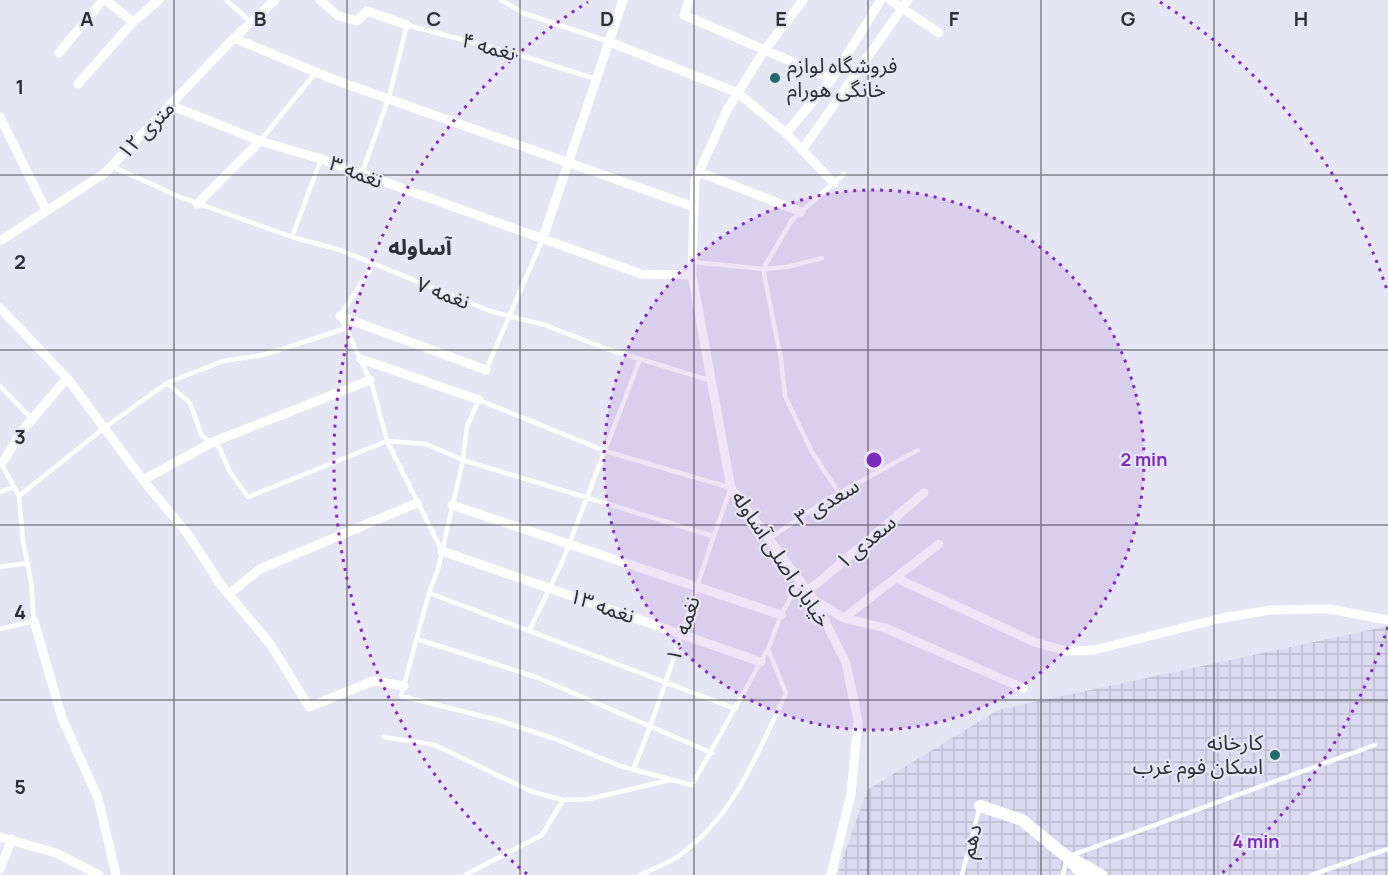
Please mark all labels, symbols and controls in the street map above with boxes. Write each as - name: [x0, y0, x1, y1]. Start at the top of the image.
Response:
- text: A: [80, 5, 94, 32]
- text: B: [254, 5, 267, 32]
- text: C: [427, 5, 441, 32]
- text: D: [600, 5, 614, 32]
- text: E: [775, 5, 787, 32]
- text: F: [949, 5, 960, 32]
- text: G: [1121, 5, 1136, 32]
- text: H: [1294, 5, 1308, 32]
- street label: نغمه ۴: [459, 25, 520, 67]
- place label: فروشگاه لوازم خانگی هورام: [787, 51, 897, 106]
- marker: فروشگاه لوازم خانگی هورام: [768, 71, 782, 85]
- text: 1: [16, 73, 24, 100]
- street label: ۱۲ متری: [110, 94, 180, 165]
- street label: نغمه ۳: [326, 148, 387, 194]
- district label: آساوله: [388, 232, 453, 262]
- text: 2: [14, 248, 26, 275]
- street label: نغمه ۷: [413, 269, 474, 315]
- text: 3: [14, 423, 26, 450]
- text: 2 min: [1121, 447, 1167, 471]
- centre of rings: [864, 450, 884, 470]
- street label: سعدی ۳: [789, 471, 864, 531]
- street label: خیابان اصلی آساوله: [726, 485, 838, 632]
- street label: سعدی ۱: [829, 508, 901, 575]
- street label: نغمه ۱۳: [566, 581, 639, 629]
- street label: نغمه ۱۰: [658, 592, 706, 665]
- text: 4: [14, 598, 26, 625]
- place label: کارخانه اسکان فوم غرب: [1133, 728, 1263, 783]
- marker: کارخانه اسکان فوم غرب: [1268, 748, 1282, 762]
- text: 5: [14, 773, 26, 800]
- street label: دهم: [952, 821, 990, 861]
- text: 4 min: [1232, 829, 1280, 853]

